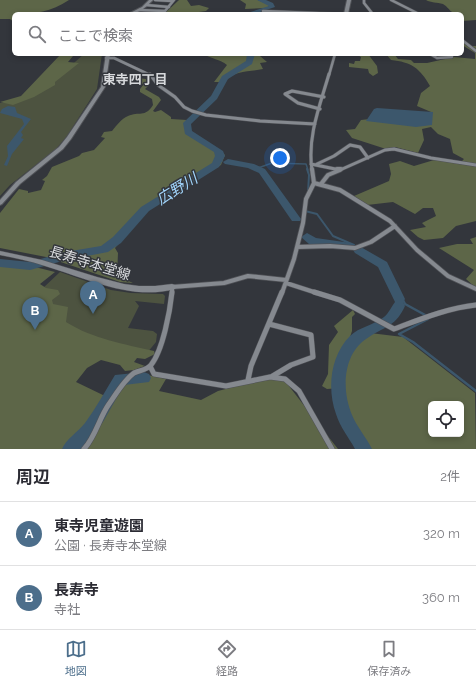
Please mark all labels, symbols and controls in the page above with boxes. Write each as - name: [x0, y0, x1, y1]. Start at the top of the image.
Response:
- search box: [12, 12, 464, 56]
- icon: search: [26, 23, 48, 45]
- text: ここで検索: [58, 27, 133, 45]
- district label: 東寺四丁目: [102, 72, 168, 87]
- your location: [270, 148, 290, 168]
- water label: 広野川: [153, 168, 203, 209]
- street label: 長寿寺本堂線: [47, 243, 133, 283]
- pin: A: [80, 281, 106, 314]
- pin: B: [22, 297, 48, 330]
- map controls: [428, 401, 464, 437]
- button: locate: [428, 401, 464, 437]
- text: 周辺: [16, 467, 50, 487]
- text: 2件: [440, 469, 460, 484]
- text: 東寺児童遊園: [54, 517, 144, 535]
- text: A: [25, 526, 33, 541]
- text: 320 m: [423, 526, 460, 541]
- text: 公園 · 長寿寺本堂線: [54, 538, 167, 553]
- text: 長寿寺: [54, 581, 99, 599]
- text: B: [25, 590, 33, 605]
- text: 360 m: [422, 590, 460, 605]
- text: 寺社: [54, 602, 80, 617]
- tab: 地図: [65, 638, 87, 678]
- tab: 経路: [216, 638, 238, 678]
- tab: 保存済み: [367, 638, 411, 678]

